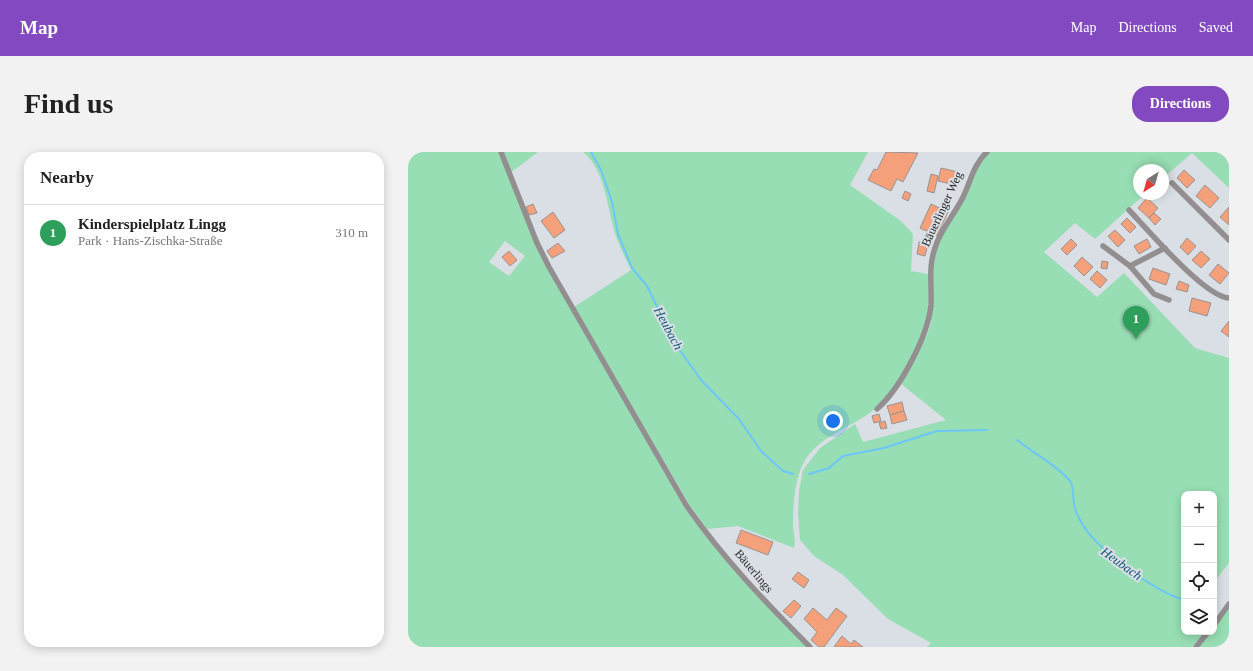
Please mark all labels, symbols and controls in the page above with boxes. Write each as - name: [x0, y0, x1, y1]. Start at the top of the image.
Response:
- text: Map: [20, 17, 58, 38]
- text: Map: [1071, 20, 1096, 35]
- text: Directions: [1118, 20, 1177, 35]
- text: Saved: [1199, 20, 1233, 35]
- button: Directions: [1132, 86, 1229, 122]
- text: Find us: [24, 88, 114, 119]
- north arrow: [1133, 164, 1169, 200]
- text: Nearby: [40, 168, 94, 187]
- street label: Bäuerlinger Weg: [919, 169, 965, 249]
- text: Kinderspielplatz Lingg: [78, 216, 226, 232]
- text: 1: [50, 225, 56, 240]
- text: 310 m: [335, 225, 368, 240]
- text: Park · Hans-Zischka-Straße: [78, 233, 222, 248]
- water label: Heubach: [650, 303, 686, 352]
- pin: 1: [1123, 306, 1149, 339]
- your location: [823, 411, 843, 431]
- map controls: [1181, 491, 1217, 635]
- button: +: [1181, 491, 1217, 527]
- button: −: [1181, 527, 1217, 563]
- water label: Heubach: [1098, 543, 1145, 583]
- street label: Bäuerlings: [732, 547, 776, 596]
- button: locate: [1181, 563, 1217, 599]
- button: layers: [1181, 599, 1217, 635]

